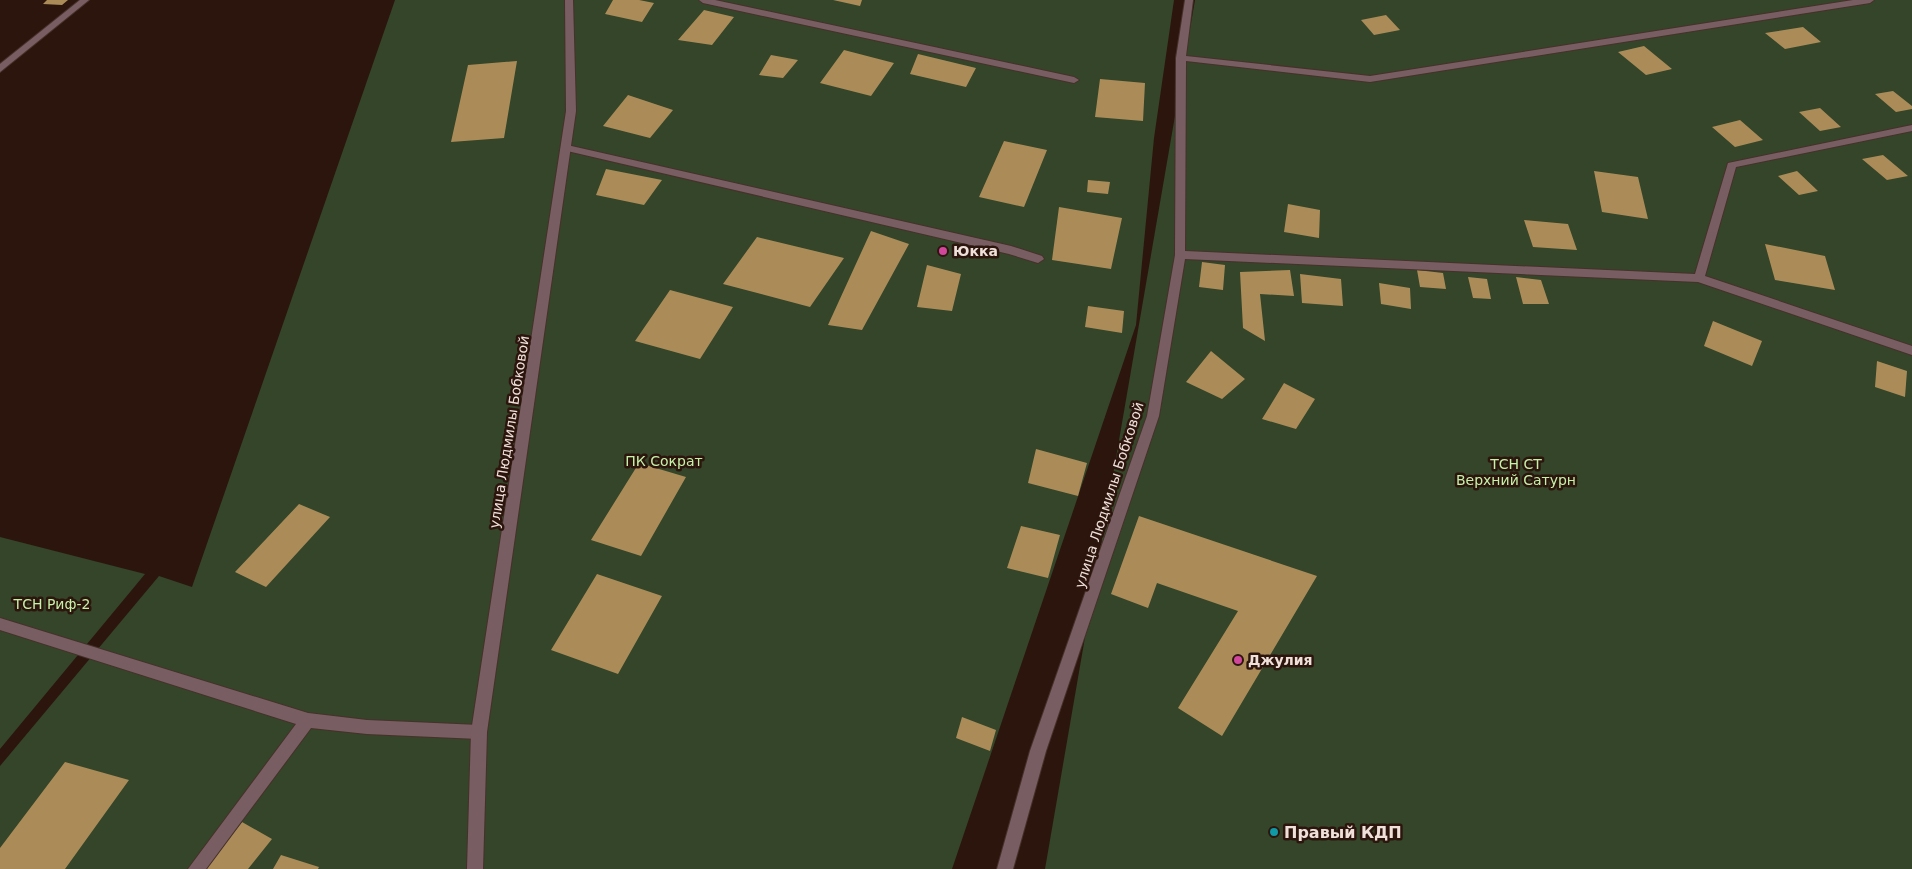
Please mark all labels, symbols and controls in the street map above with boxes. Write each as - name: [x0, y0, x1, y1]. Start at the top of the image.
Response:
- place label: Юкка: [953, 243, 998, 259]
- marker: Юкка: [937, 245, 949, 257]
- street label: улица Людмилы Бобковой: [486, 335, 532, 529]
- street label: улица Людмилы Бобковой: [1071, 400, 1147, 590]
- park label: ПК Сократ: [625, 453, 703, 469]
- park label: ТСН СТ Верхний Сатурн: [1456, 456, 1576, 488]
- park label: ТСН Риф-2: [13, 596, 90, 612]
- place label: Джулия: [1248, 652, 1313, 668]
- marker: Джулия: [1232, 654, 1244, 666]
- place label: Правый КДП: [1284, 823, 1402, 842]
- marker: Правый КДП: [1268, 826, 1280, 838]

